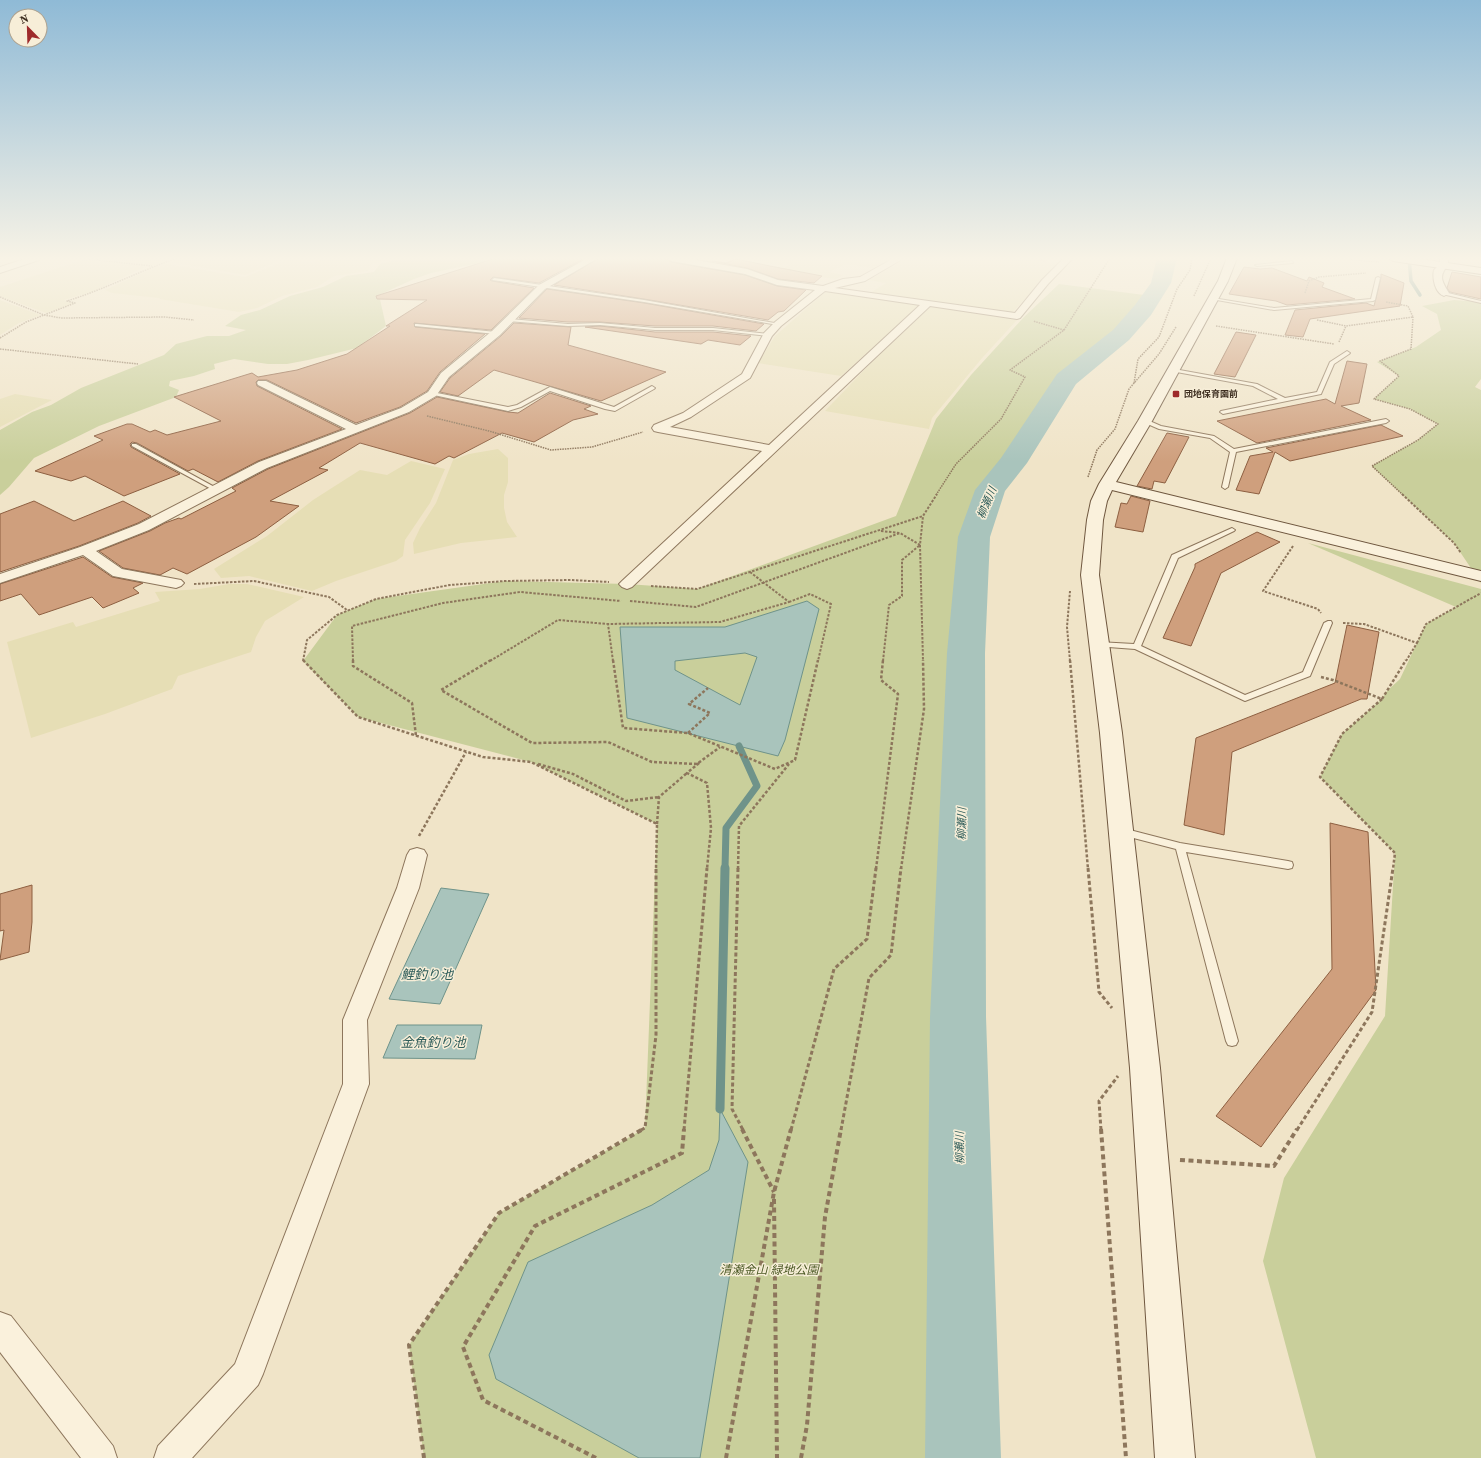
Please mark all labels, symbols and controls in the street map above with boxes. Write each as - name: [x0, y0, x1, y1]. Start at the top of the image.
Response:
- north arrow: [8, 8, 48, 48]
- text: N: [18, 11, 31, 28]
- place label: 団地保育園前: [1184, 388, 1238, 400]
- marker: 団地保育園前: [1171, 389, 1181, 399]
- water label: 柳瀬川: [974, 484, 1001, 521]
- water label: 柳瀬川: [954, 806, 970, 841]
- water label: 鯉釣り池: [401, 966, 455, 983]
- water label: 金魚釣り池: [400, 1034, 467, 1051]
- water label: 柳瀬川: [952, 1130, 968, 1165]
- park label: 清瀬金山 緑地公園: [720, 1262, 820, 1278]

